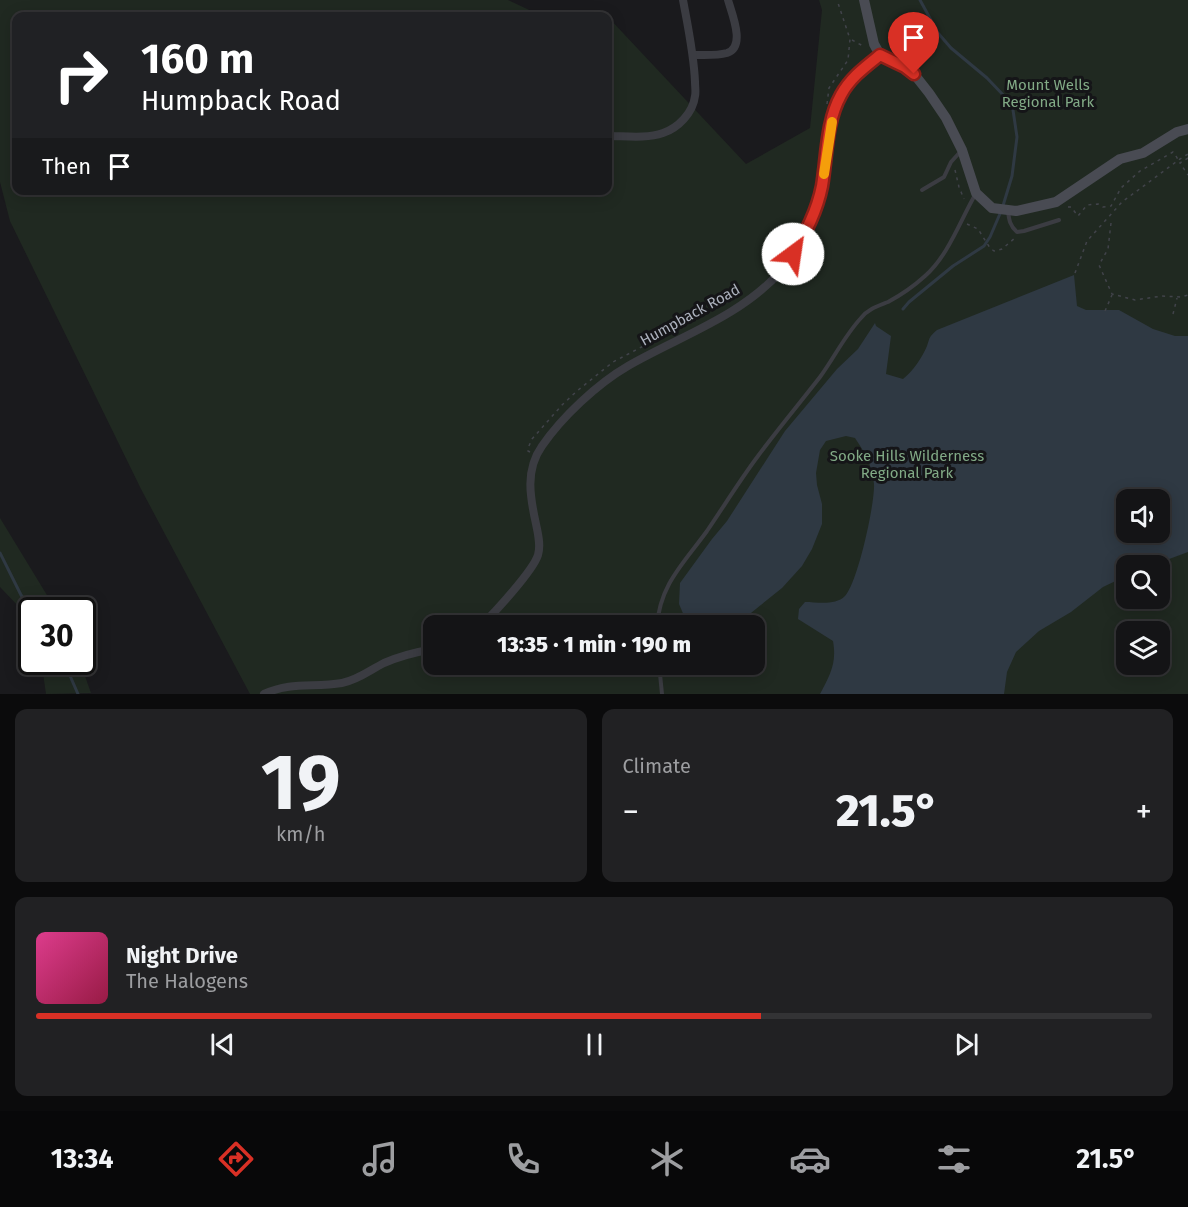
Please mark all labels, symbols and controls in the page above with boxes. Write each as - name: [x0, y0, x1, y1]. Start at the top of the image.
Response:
- pin: [888, 12, 939, 74]
- icon: arrive: [897, 21, 930, 54]
- text: 160 m: [141, 34, 254, 84]
- icon: right: [42, 36, 120, 114]
- park label: Mount Wells Regional Park: [1002, 76, 1095, 111]
- text: Humpback Road: [141, 85, 341, 117]
- icon: arrive: [103, 150, 136, 183]
- text: Then: [42, 153, 91, 180]
- position arrow: [761, 222, 825, 286]
- street label: Humpback Road: [637, 280, 743, 350]
- park label: Sooke Hills Wilderness Regional Park: [830, 447, 984, 482]
- map controls: [1116, 489, 1170, 675]
- button: sound: [1116, 489, 1170, 543]
- button: search: [1116, 555, 1170, 609]
- speed limit sign: 30: [18, 597, 96, 675]
- button: layers: [1116, 621, 1170, 675]
- text: 13:35 · 1 min · 190 m: [497, 631, 691, 658]
- text: 19: [261, 736, 341, 830]
- text: Climate: [623, 754, 691, 778]
- text: 21.5°: [836, 784, 939, 838]
- text: −: [623, 792, 639, 832]
- text: +: [1136, 792, 1152, 832]
- text: km/h: [276, 822, 326, 846]
- text: Night Drive: [126, 942, 238, 969]
- text: The Halogens: [126, 969, 248, 993]
- icon: previous: [206, 1028, 239, 1061]
- icon: pause: [578, 1028, 611, 1061]
- icon: next: [950, 1028, 983, 1061]
- icon: directions: [215, 1138, 257, 1180]
- icon: music: [359, 1138, 401, 1180]
- icon: phone: [502, 1138, 544, 1180]
- icon: climate: [646, 1138, 688, 1180]
- icon: car: [789, 1138, 831, 1180]
- icon: filters: [933, 1138, 975, 1180]
- text: 13:34: [51, 1143, 114, 1175]
- text: 21.5°: [1076, 1143, 1137, 1175]

